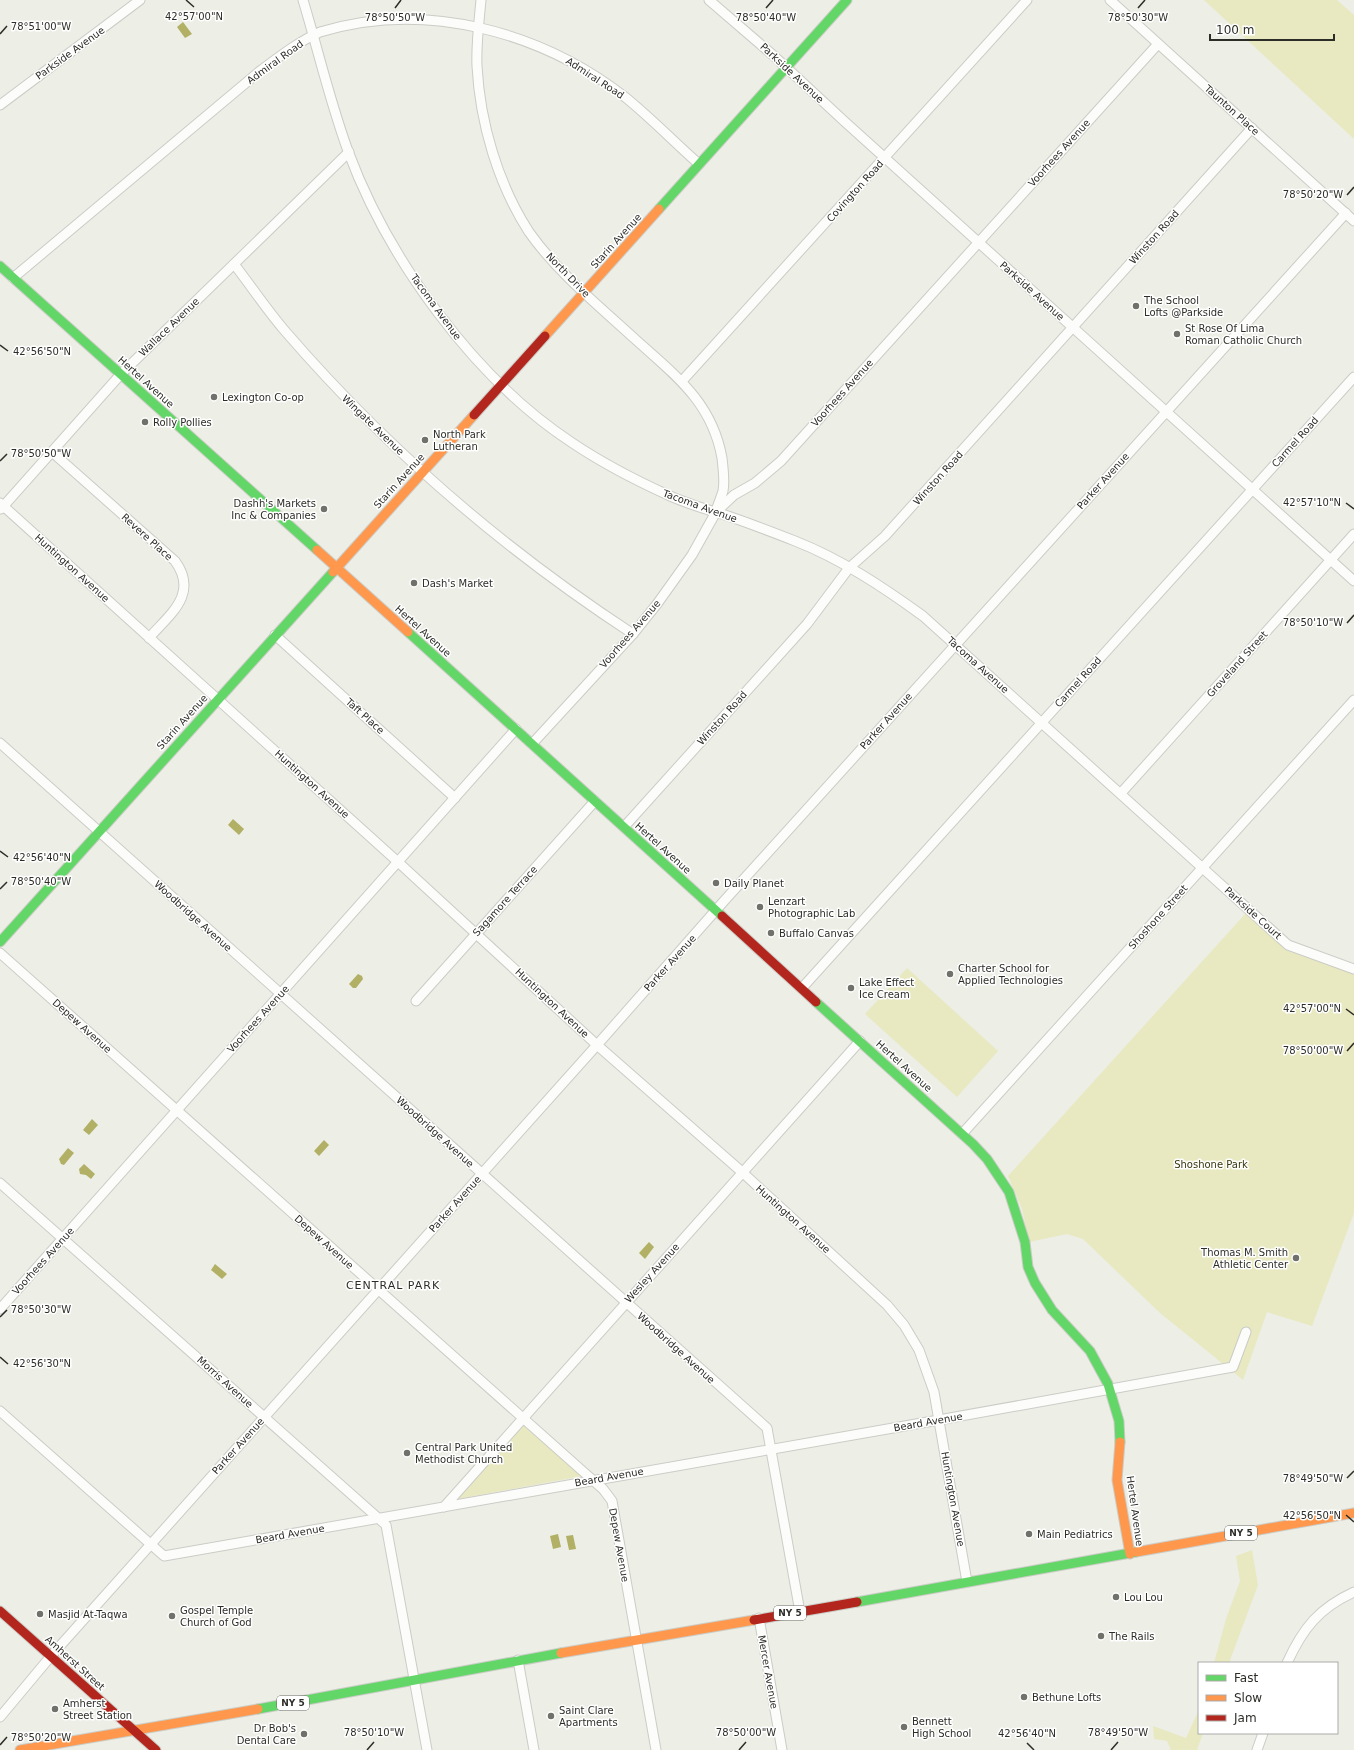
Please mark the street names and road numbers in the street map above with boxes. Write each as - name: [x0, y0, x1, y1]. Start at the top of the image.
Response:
- street label: Parkside Avenue: [33, 24, 107, 82]
- street label: Admiral Road: [245, 38, 305, 86]
- street label: Parkside Avenue: [758, 41, 826, 105]
- street label: Admiral Road: [564, 55, 626, 101]
- street label: Taunton Place: [1202, 82, 1261, 137]
- street label: Voorhees Avenue: [1026, 117, 1092, 189]
- street label: Covington Road: [824, 158, 886, 224]
- street label: Winston Road: [1127, 208, 1181, 266]
- street label: Starin Avenue: [589, 211, 643, 271]
- street label: North Drive: [544, 250, 592, 300]
- street label: Parkside Avenue: [998, 259, 1066, 323]
- street label: Tacoma Avenue: [408, 271, 463, 342]
- street label: Wallace Avenue: [137, 296, 201, 358]
- street label: Hertel Avenue: [116, 354, 176, 410]
- street label: Voorhees Avenue: [809, 357, 875, 429]
- street label: Wingate Avenue: [340, 393, 406, 457]
- street label: Carmel Road: [1270, 415, 1320, 469]
- street label: Winston Road: [911, 449, 965, 507]
- street label: Starin Avenue: [372, 451, 426, 511]
- street label: Parker Avenue: [1075, 451, 1131, 511]
- street label: Tacoma Avenue: [660, 487, 739, 525]
- street label: Revere Place: [119, 511, 175, 563]
- street label: Huntington Avenue: [33, 532, 111, 604]
- street label: Voorhees Avenue: [598, 598, 662, 670]
- street label: Hertel Avenue: [393, 603, 453, 659]
- street label: Groveland Street: [1204, 629, 1270, 699]
- street label: Tacoma Avenue: [944, 634, 1011, 695]
- street label: Carmel Road: [1053, 655, 1103, 709]
- street label: Winston Road: [695, 689, 749, 747]
- street label: Parker Avenue: [858, 691, 914, 751]
- street label: Starin Avenue: [155, 692, 209, 752]
- street label: Taft Place: [343, 695, 386, 736]
- street label: Huntington Avenue: [273, 748, 351, 820]
- street label: Hertel Avenue: [633, 820, 693, 876]
- street label: Sagamore Terrace: [471, 864, 539, 938]
- street label: Woodbridge Avenue: [152, 878, 234, 954]
- street label: Shoshone Street: [1126, 883, 1190, 951]
- street label: Parkside Court: [1222, 885, 1284, 941]
- street label: Parker Avenue: [642, 933, 698, 993]
- street label: Huntington Avenue: [513, 966, 591, 1040]
- street label: Voorhees Avenue: [225, 983, 291, 1055]
- street label: Depew Avenue: [50, 997, 114, 1055]
- street label: Hertel Avenue: [874, 1038, 934, 1094]
- street label: Woodbridge Avenue: [394, 1094, 476, 1170]
- street label: Parker Avenue: [427, 1174, 483, 1234]
- street label: Huntington Avenue: [754, 1183, 832, 1255]
- street label: Depew Avenue: [292, 1213, 356, 1271]
- street label: Voorhees Avenue: [10, 1225, 76, 1297]
- street label: Wesley Avenue: [623, 1241, 681, 1305]
- street label: Woodbridge Avenue: [635, 1310, 717, 1386]
- street label: Morris Avenue: [195, 1354, 255, 1410]
- street label: Beard Avenue: [893, 1411, 963, 1433]
- street label: Parker Avenue: [210, 1416, 266, 1476]
- street label: Huntington Avenue: [939, 1451, 967, 1547]
- street label: Beard Avenue: [574, 1466, 644, 1488]
- street label: Hertel Avenue: [1125, 1475, 1145, 1547]
- street label: Depew Avenue: [607, 1507, 631, 1583]
- street label: Beard Avenue: [255, 1523, 325, 1545]
- road number: NY 5: [1225, 1526, 1257, 1540]
- road number: NY 5: [774, 1606, 806, 1620]
- street label: Amherst Street: [43, 1634, 107, 1693]
- street label: Mercer Avenue: [756, 1634, 780, 1710]
- road number: NY 5: [277, 1696, 309, 1710]

